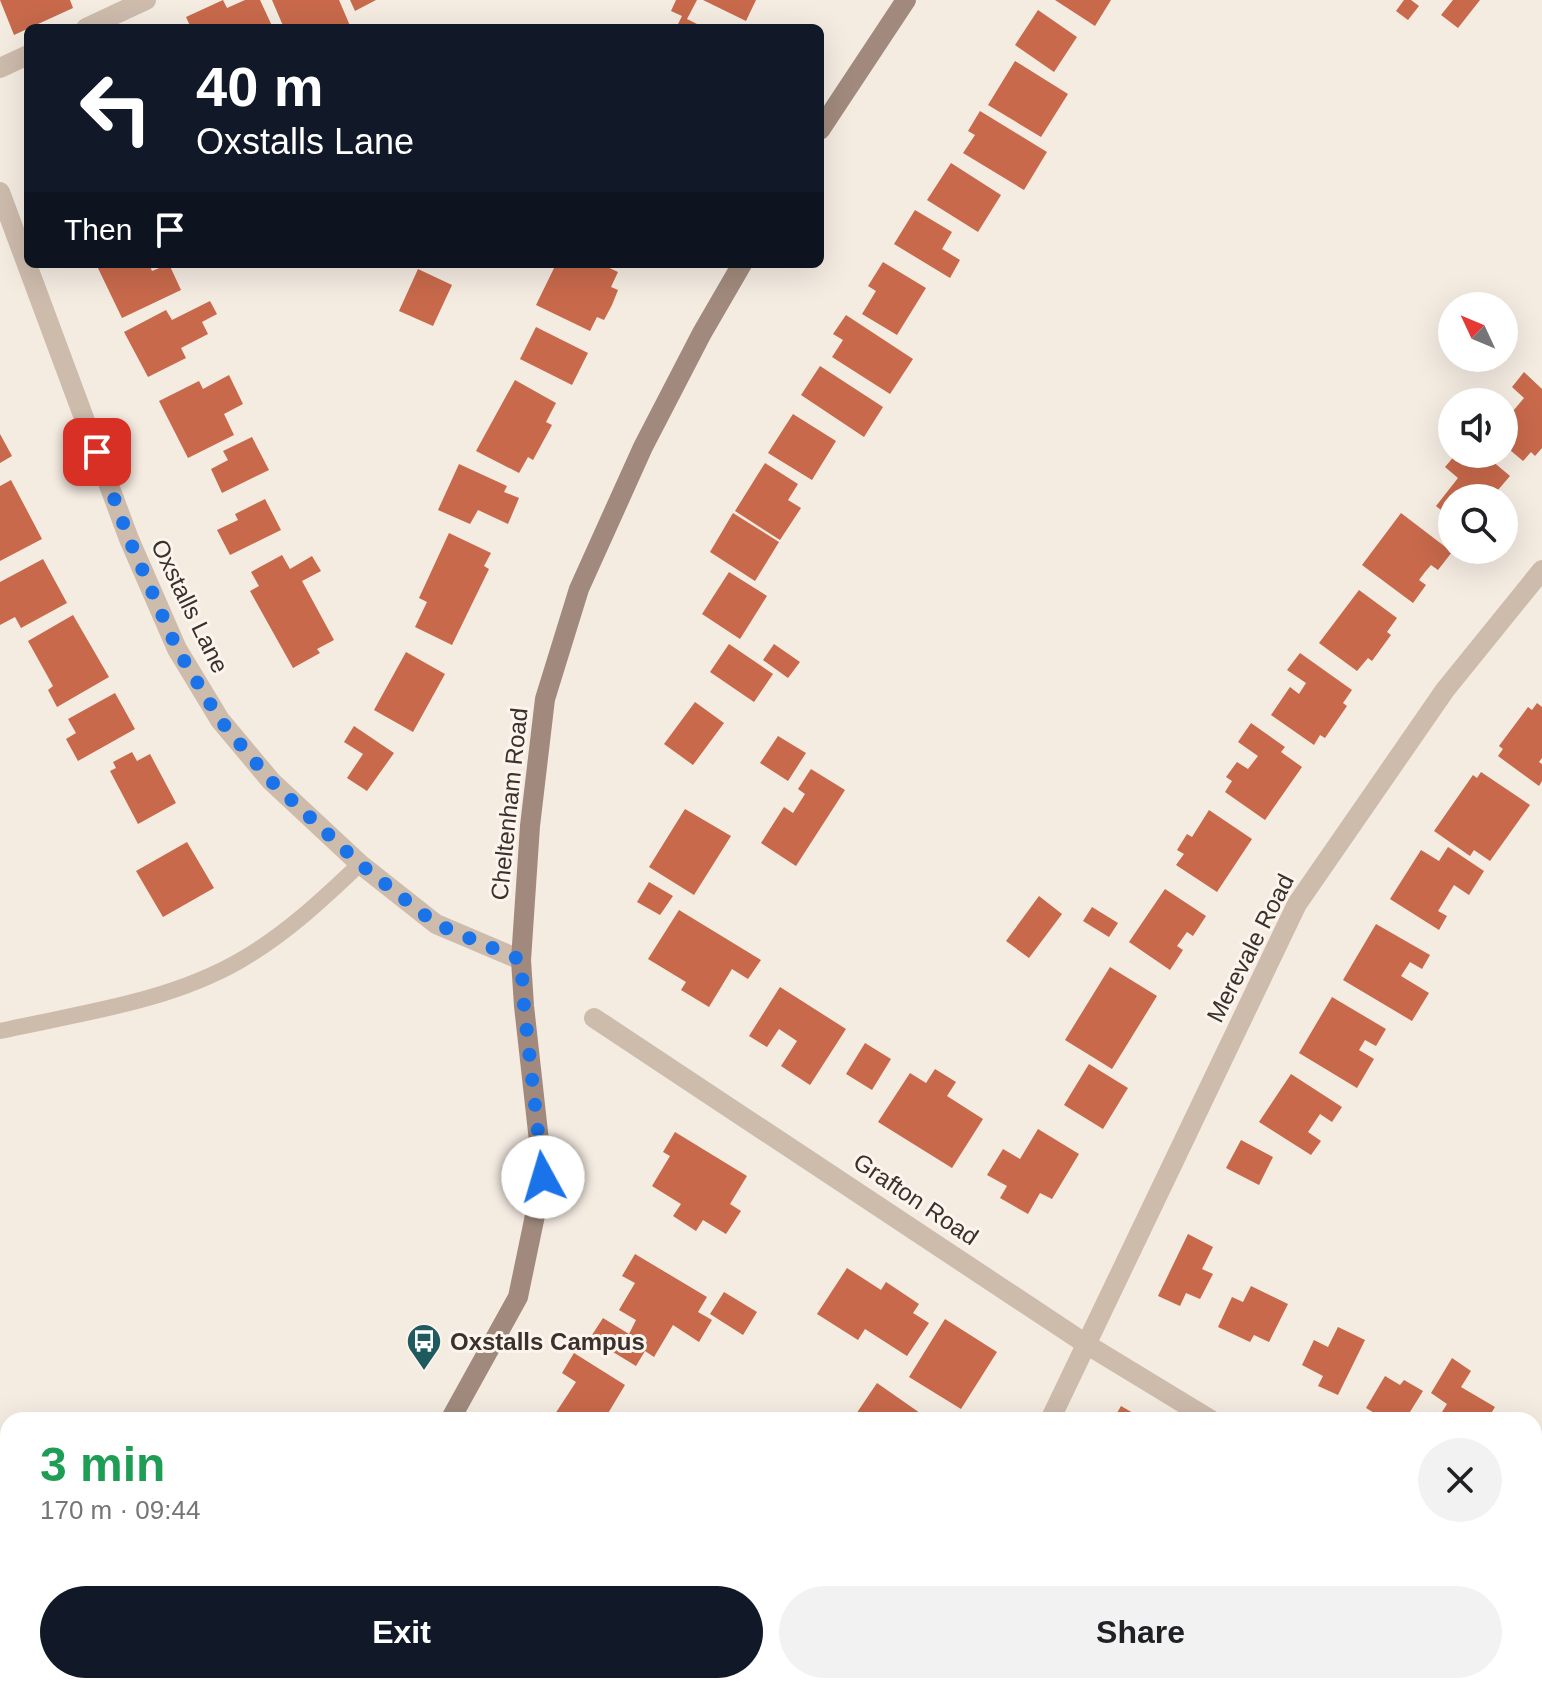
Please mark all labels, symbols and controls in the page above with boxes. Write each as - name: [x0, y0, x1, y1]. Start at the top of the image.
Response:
- text: 40 m: [196, 55, 324, 118]
- icon: left: [64, 56, 168, 160]
- text: Oxstalls Lane: [196, 121, 414, 162]
- icon: arrive: [148, 208, 192, 252]
- text: Then: [64, 213, 132, 246]
- north arrow: [1438, 292, 1518, 372]
- map controls: [1438, 292, 1518, 564]
- button: sound: [1438, 388, 1518, 468]
- pin: [63, 418, 131, 486]
- icon: arrive: [75, 430, 119, 474]
- button: search: [1438, 484, 1518, 564]
- street label: Oxstalls Lane: [146, 535, 234, 677]
- street label: Cheltenham Road: [485, 706, 533, 902]
- street label: Merevale Road: [1201, 869, 1299, 1027]
- position arrow: [501, 1135, 585, 1219]
- street label: Grafton Road: [849, 1148, 983, 1250]
- bus stop icon: Oxstalls Campus: [405, 1322, 443, 1372]
- place label: Oxstalls Campus: [450, 1328, 645, 1355]
- text: 3 min: [40, 1438, 165, 1491]
- button: close: [1418, 1438, 1502, 1522]
- text: 170 m · 09:44: [40, 1495, 200, 1525]
- button: Exit: [40, 1586, 763, 1678]
- button: Share: [779, 1586, 1502, 1678]

